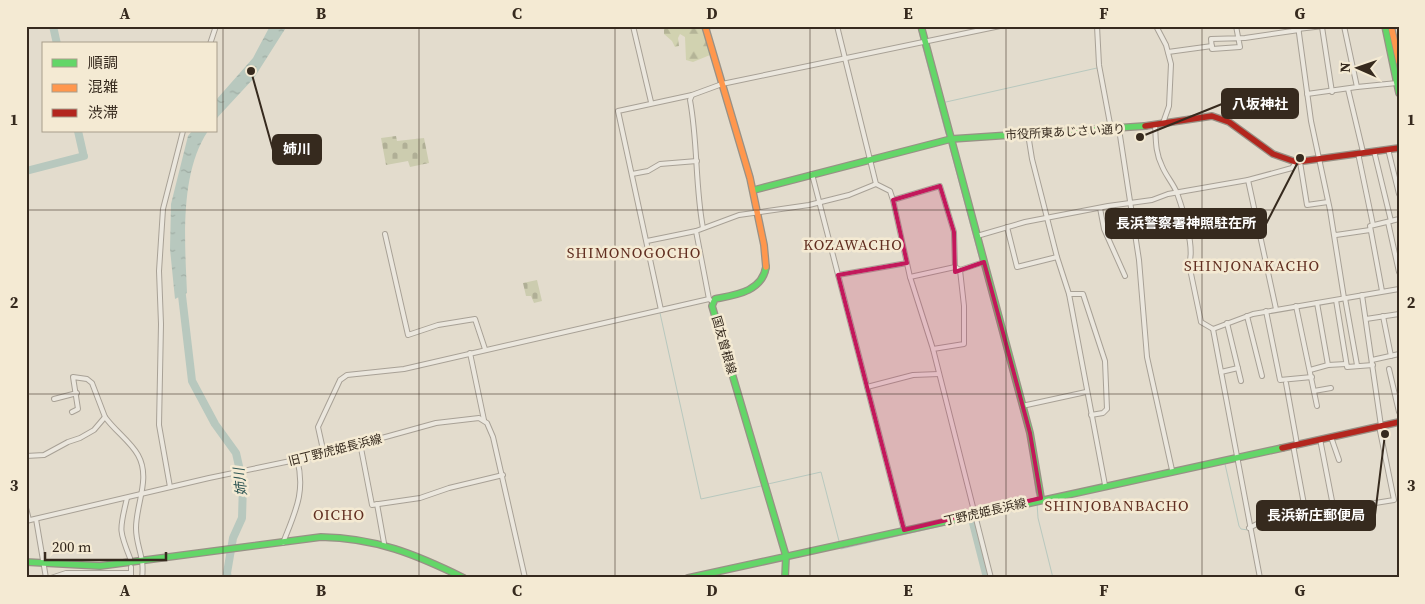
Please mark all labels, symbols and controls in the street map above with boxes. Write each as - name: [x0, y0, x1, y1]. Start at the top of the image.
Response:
- text: A: [120, 2, 131, 24]
- text: B: [316, 2, 327, 24]
- text: C: [512, 2, 522, 24]
- text: D: [706, 2, 718, 24]
- text: E: [903, 2, 913, 24]
- text: F: [1099, 2, 1109, 24]
- text: G: [1295, 2, 1306, 24]
- legend: [42, 42, 218, 132]
- north arrow: [1332, 42, 1382, 92]
- text: 順調: [88, 52, 118, 73]
- text: N: [1335, 62, 1355, 73]
- text: 混雑: [88, 76, 118, 97]
- callout: 八坂神社: [1222, 89, 1298, 118]
- text: 八坂神社: [1232, 94, 1288, 114]
- text: 渋滞: [88, 102, 118, 123]
- text: 1: [10, 108, 18, 130]
- text: 1: [1407, 108, 1415, 130]
- street label: 市役所東あじさい通り: [1005, 121, 1125, 143]
- callout: 姉川: [273, 135, 321, 164]
- text: 姉川: [283, 139, 311, 159]
- callout: 長浜警察署神照駐在所: [1106, 209, 1266, 238]
- text: 長浜警察署神照駐在所: [1116, 213, 1256, 233]
- district label: KOZAWACHO: [803, 234, 903, 255]
- district label: SHIMONOGOCHO: [567, 242, 701, 263]
- district label: SHINJONAKACHO: [1184, 255, 1320, 276]
- text: 2: [10, 291, 19, 313]
- text: 2: [1407, 291, 1416, 313]
- street label: 国友曽根線: [708, 314, 740, 376]
- street label: 旧丁野虎姫長浜線: [286, 431, 384, 469]
- water label: 姉川: [228, 465, 251, 497]
- text: 3: [10, 474, 19, 496]
- text: 3: [1407, 474, 1416, 496]
- street label: 丁野虎姫長浜線: [942, 495, 1028, 529]
- district label: SHINJOBANBACHO: [1044, 495, 1190, 516]
- callout: 長浜新庄郵便局: [1257, 501, 1375, 530]
- district label: OICHO: [313, 504, 365, 525]
- text: 長浜新庄郵便局: [1267, 505, 1365, 525]
- scale bar: [45, 529, 166, 561]
- text: 200 m: [52, 536, 92, 557]
- text: A: [120, 579, 131, 601]
- text: B: [316, 579, 327, 601]
- text: C: [512, 579, 522, 601]
- text: D: [706, 579, 718, 601]
- text: E: [903, 579, 913, 601]
- text: F: [1099, 579, 1109, 601]
- text: G: [1295, 579, 1306, 601]

